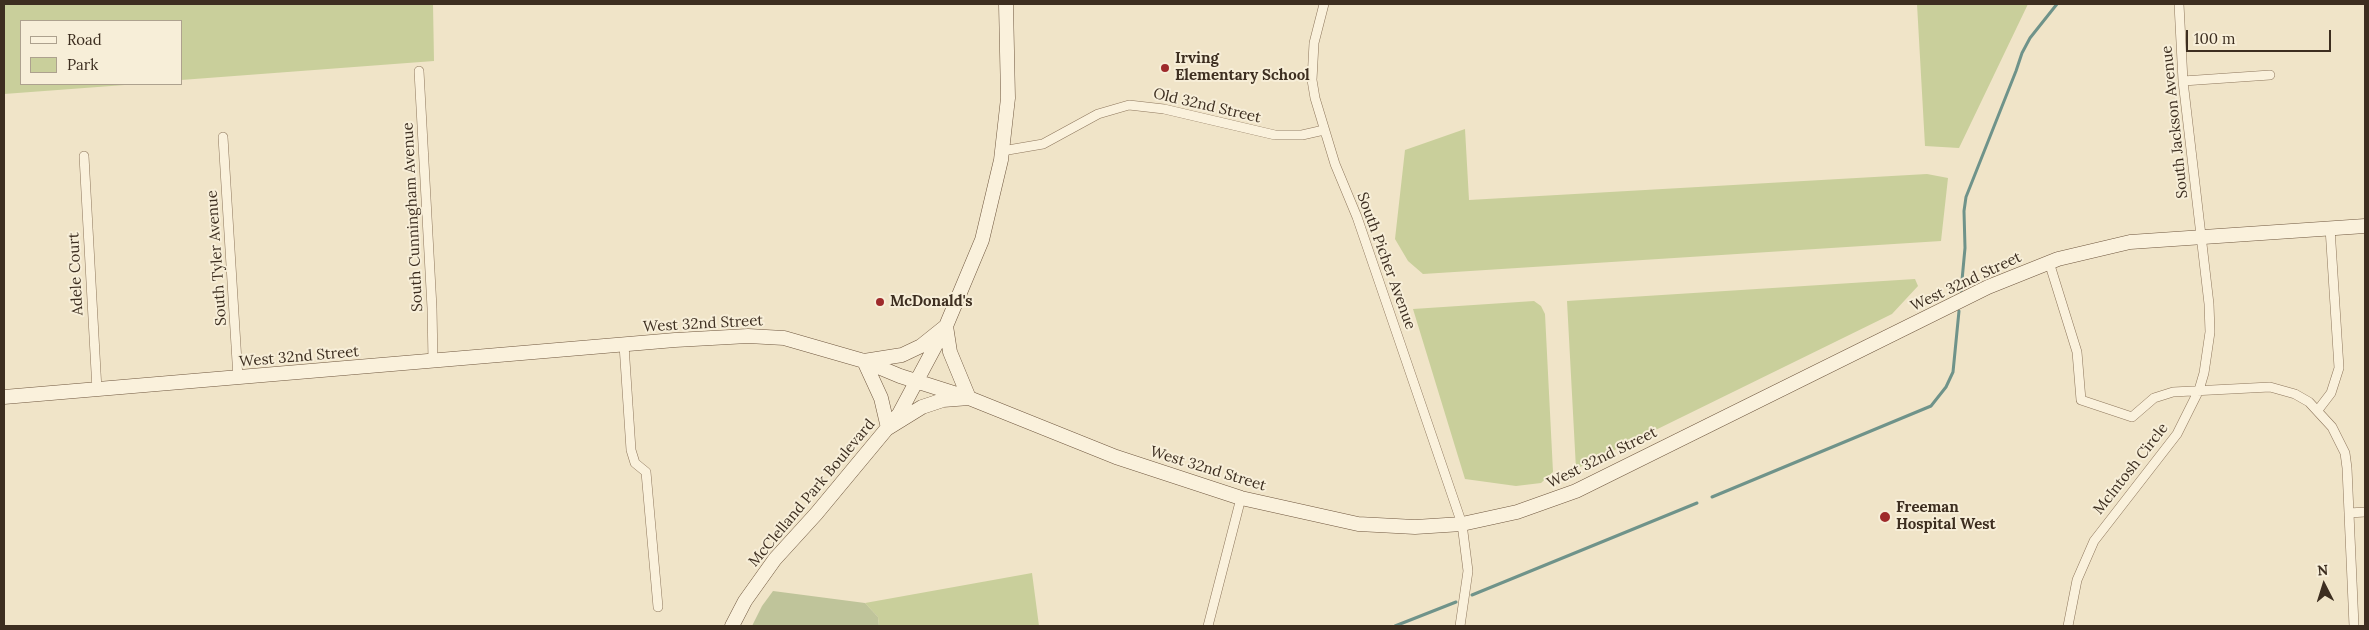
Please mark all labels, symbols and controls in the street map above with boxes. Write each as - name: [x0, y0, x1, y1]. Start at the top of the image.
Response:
- legend: [20, 20, 182, 85]
- scale bar: [2189, 20, 2334, 52]
- text: 100 m: [2194, 29, 2235, 48]
- text: Road: [67, 30, 102, 49]
- street label: South Jackson Avenue: [2158, 45, 2192, 199]
- place label: Irving Elementary School: [1175, 50, 1310, 85]
- text: Park: [67, 55, 98, 74]
- marker: Irving Elementary School: [1159, 62, 1171, 74]
- street label: Old 32nd Street: [1151, 85, 1263, 127]
- street label: South Cunningham Avenue: [399, 122, 427, 312]
- street label: South Tyler Avenue: [203, 190, 231, 326]
- street label: South Picher Avenue: [1353, 190, 1419, 332]
- street label: Adele Court: [65, 232, 87, 316]
- street label: West 32nd Street: [1908, 248, 2024, 316]
- place label: McDonald's: [890, 293, 973, 311]
- marker: McDonald's: [874, 296, 886, 308]
- street label: West 32nd Street: [643, 312, 763, 336]
- street label: West 32nd Street: [238, 343, 360, 371]
- street label: McClelland Park Boulevard: [745, 416, 879, 570]
- street label: McIntosh Circle: [2090, 420, 2172, 518]
- street label: West 32nd Street: [1544, 424, 1660, 492]
- street label: West 32nd Street: [1148, 443, 1268, 495]
- place label: Freeman Hospital West: [1896, 499, 1996, 534]
- marker: Freeman Hospital West: [1878, 510, 1892, 524]
- north arrow: [2299, 560, 2349, 610]
- text: N: [2317, 561, 2329, 579]

